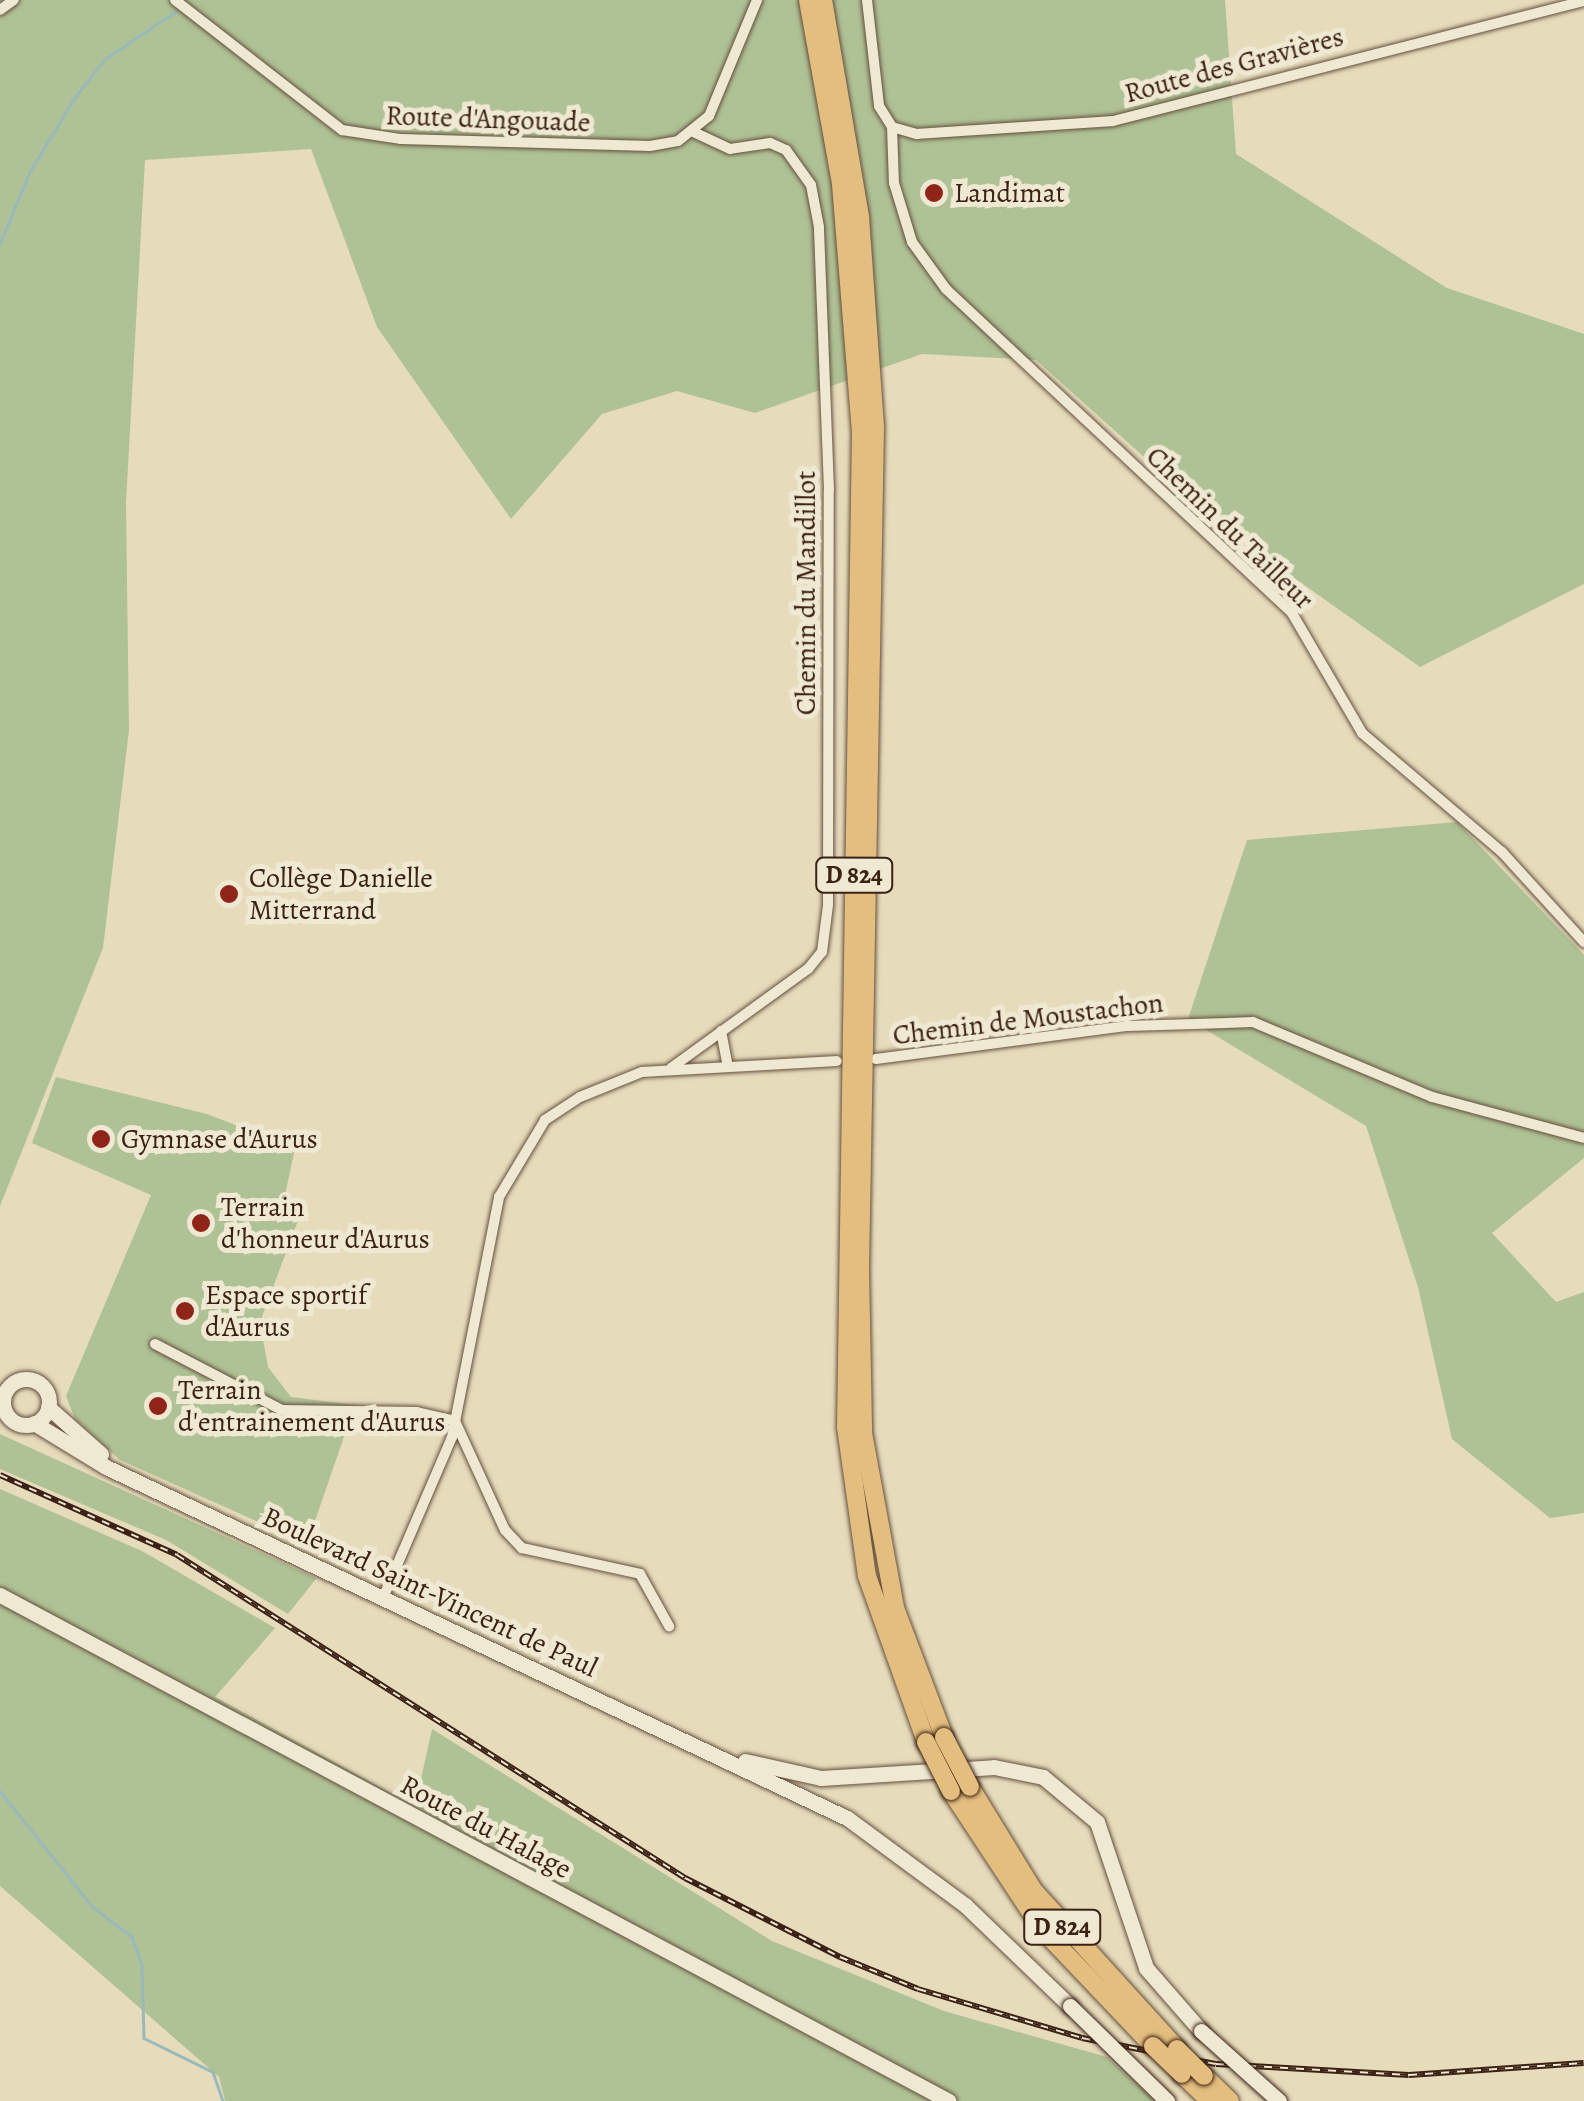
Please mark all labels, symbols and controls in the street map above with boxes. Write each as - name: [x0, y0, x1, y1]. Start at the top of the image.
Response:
- street label: Route des Gravières: [1121, 20, 1347, 110]
- street label: Route d'Angouade: [385, 99, 591, 139]
- place label: Landimat: [954, 176, 1065, 210]
- marker: Landimat: [923, 182, 945, 204]
- street label: Chemin du Tailleur: [1139, 440, 1321, 616]
- street label: Chemin du Mandillot: [789, 471, 823, 715]
- road number: D 824: [814, 855, 894, 895]
- place label: Collège Danielle Mitterrand: [249, 861, 433, 927]
- marker: Collège Danielle Mitterrand: [218, 883, 240, 905]
- street label: Chemin de Moustachon: [891, 986, 1165, 1052]
- place label: Gymnase d'Aurus: [121, 1122, 318, 1156]
- marker: Gymnase d'Aurus: [90, 1128, 112, 1150]
- place label: Terrain d'honneur d'Aurus: [221, 1190, 430, 1256]
- marker: Terrain d'honneur d'Aurus: [190, 1212, 212, 1234]
- place label: Espace sportif d'Aurus: [205, 1278, 367, 1344]
- marker: Espace sportif d'Aurus: [174, 1300, 196, 1322]
- place label: Terrain d'entrainement d'Aurus: [178, 1373, 446, 1439]
- marker: Terrain d'entrainement d'Aurus: [147, 1395, 169, 1417]
- street label: Boulevard Saint-Vincent de Paul: [257, 1500, 603, 1684]
- street label: Route du Halage: [395, 1768, 577, 1886]
- road number: D 824: [1022, 1907, 1102, 1947]

